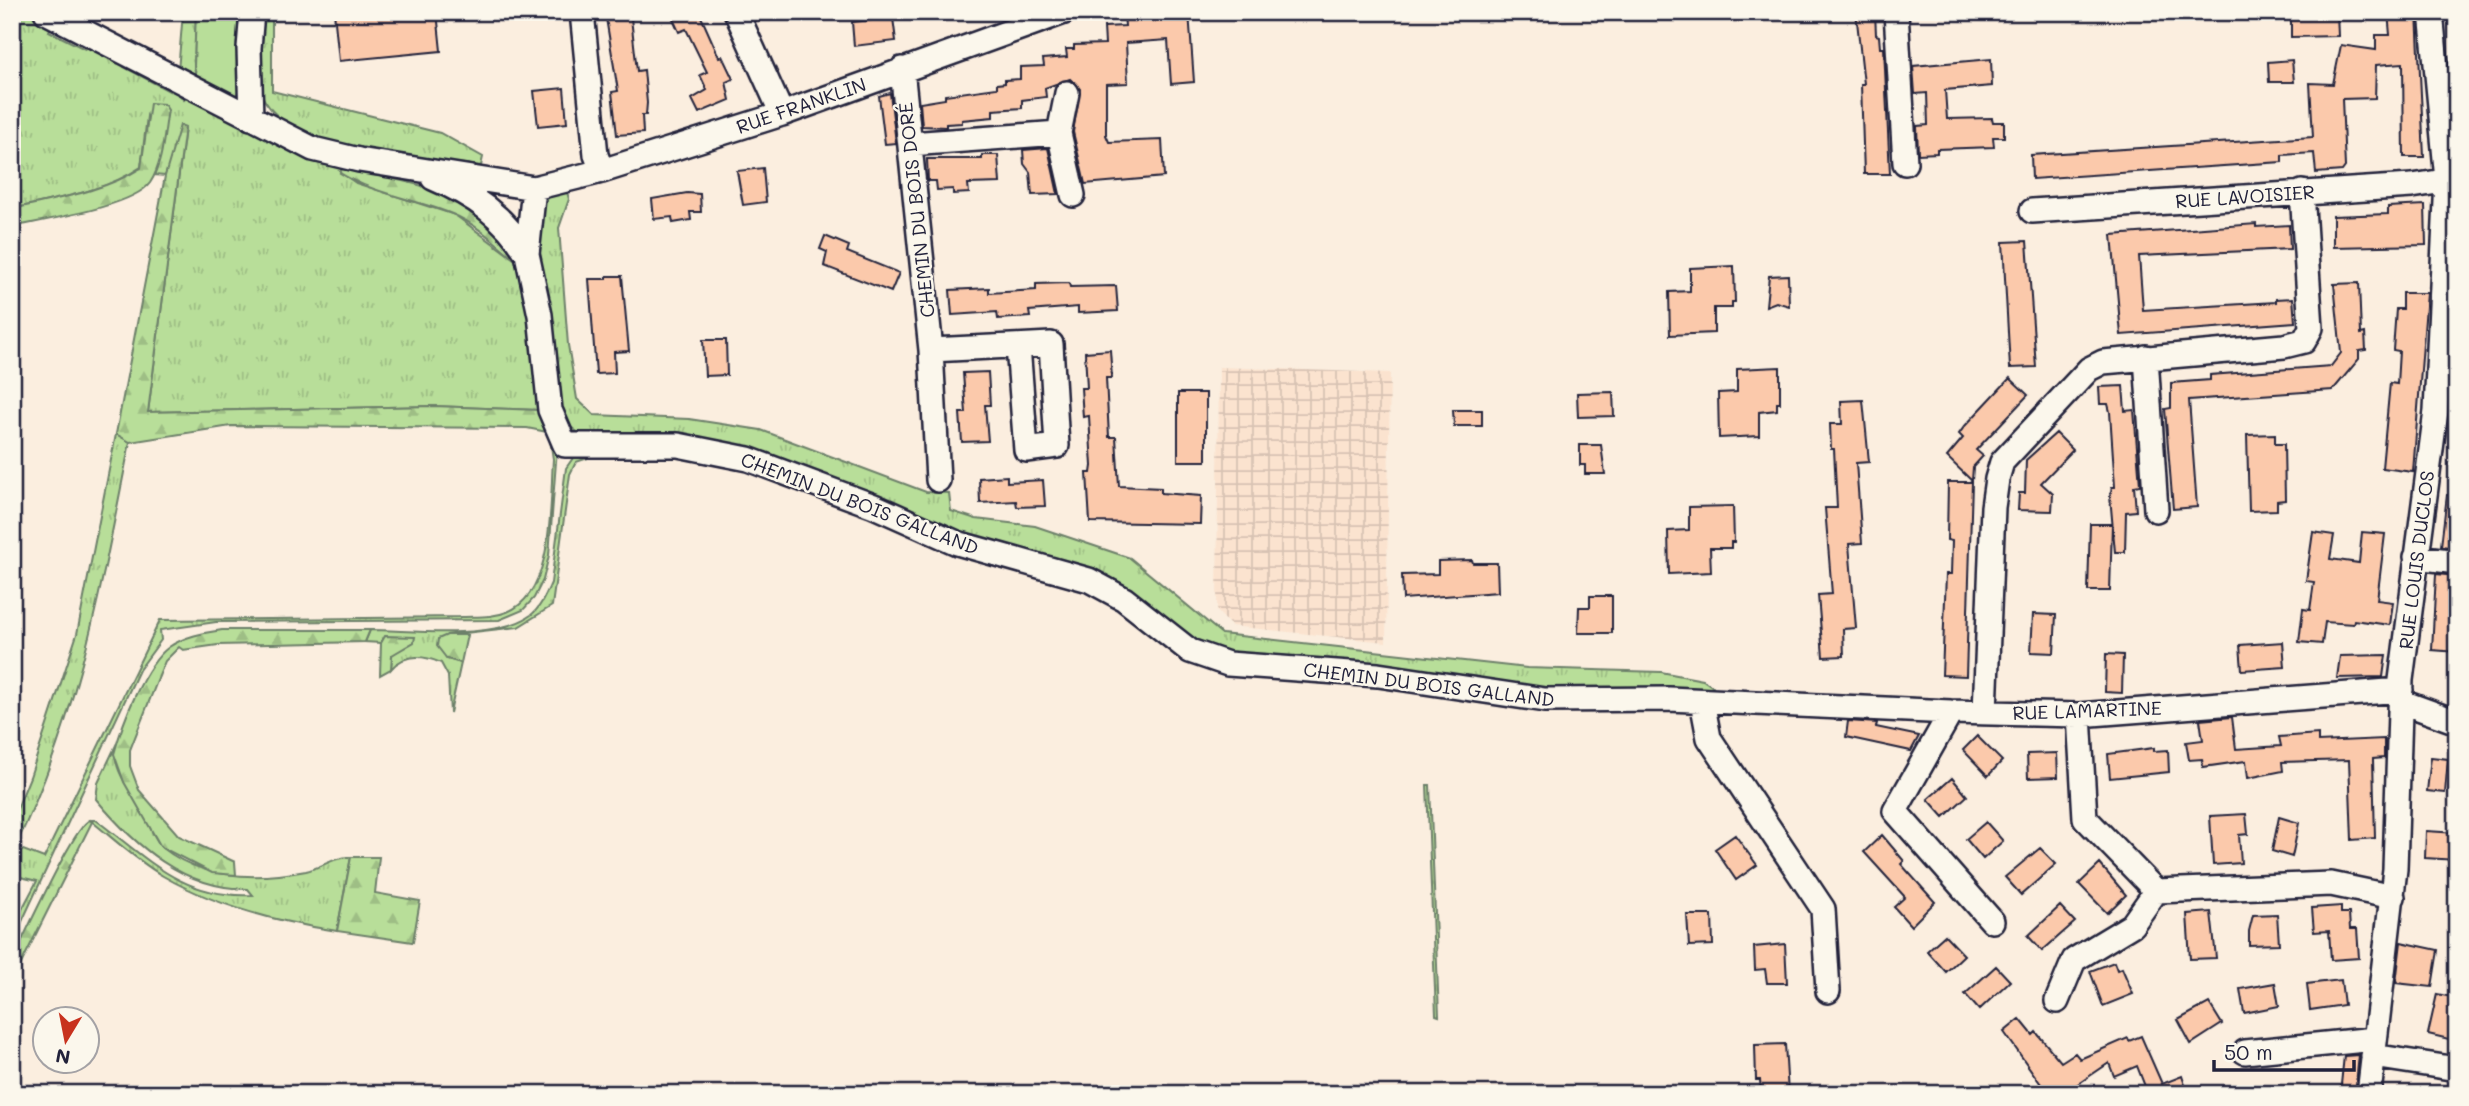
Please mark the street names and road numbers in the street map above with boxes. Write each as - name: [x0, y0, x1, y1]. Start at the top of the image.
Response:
- street label: RUE FRANKLIN: [733, 71, 869, 139]
- street label: CHEMIN DU BOIS DORÉ: [892, 101, 940, 319]
- street label: RUE LAVOISIER: [2174, 179, 2316, 213]
- street label: CHEMIN DU BOIS GALLAND: [738, 446, 982, 560]
- street label: RUE LOUIS DUCLOS: [2393, 469, 2439, 651]
- street label: CHEMIN DU BOIS GALLAND: [1302, 656, 1556, 712]
- street label: RUE LAMARTINE: [2012, 695, 2162, 725]

